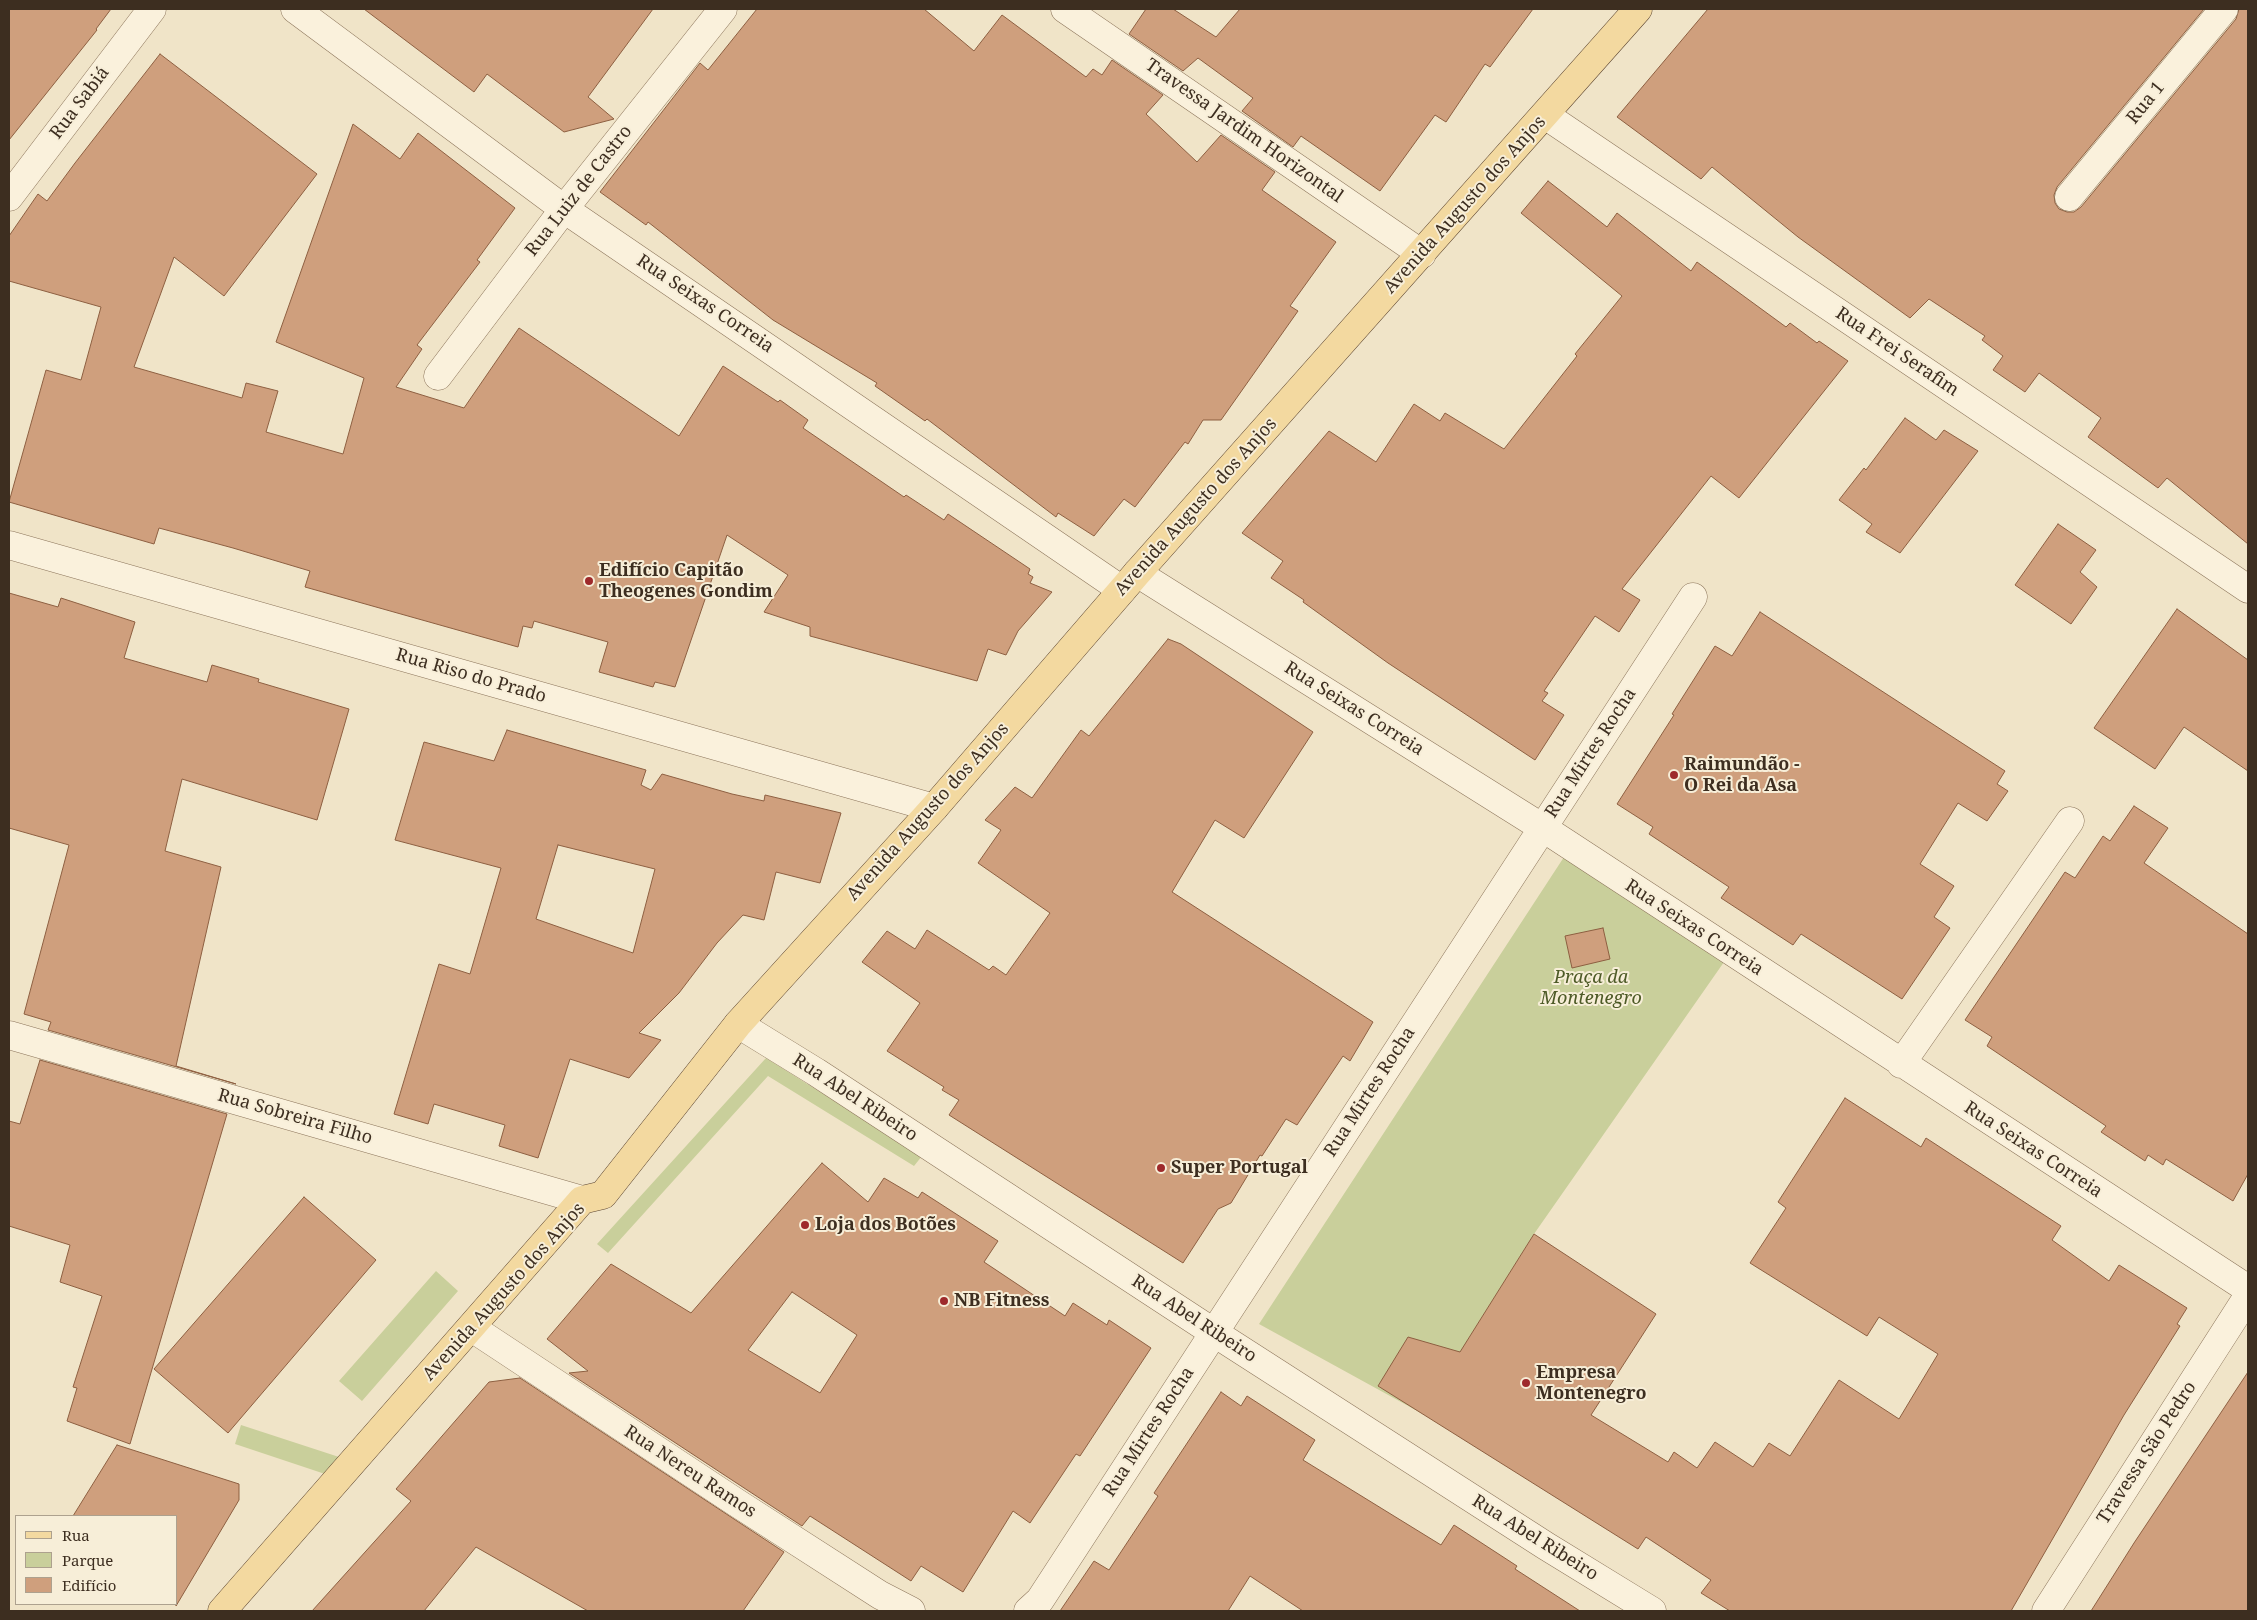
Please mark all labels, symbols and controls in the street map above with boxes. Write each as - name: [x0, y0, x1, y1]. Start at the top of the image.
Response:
- street label: Travessa Jardim Horizontal: [1141, 54, 1347, 208]
- street label: Rua Sabiá: [46, 63, 114, 143]
- street label: Rua 1: [2122, 78, 2170, 128]
- street label: Avenida Augusto dos Anjos: [1379, 112, 1551, 298]
- street label: Rua Luiz de Castro: [521, 121, 637, 261]
- street label: Rua Seixas Correia: [632, 250, 778, 358]
- street label: Rua Frei Serafim: [1831, 303, 1963, 401]
- street label: Avenida Augusto dos Anjos: [1110, 414, 1282, 600]
- place label: Edifício Capitão Theogenes Gondim: [599, 560, 773, 602]
- marker: Edifício Capitão Theogenes Gondim: [583, 575, 595, 587]
- street label: Rua Riso do Prado: [393, 644, 549, 708]
- street label: Rua Seixas Correia: [1280, 657, 1428, 761]
- street label: Rua Mirtes Rocha: [1541, 684, 1641, 822]
- street label: Avenida Augusto dos Anjos: [842, 719, 1014, 905]
- place label: Raimundão - O Rei da Asa: [1684, 754, 1800, 796]
- marker: Raimundão - O Rei da Asa: [1668, 769, 1680, 781]
- street label: Rua Seixas Correia: [1621, 875, 1767, 981]
- park label: Praça da Montenegro: [1540, 967, 1642, 1010]
- street label: Rua Mirtes Rocha: [1320, 1023, 1420, 1161]
- street label: Rua Abel Ribeiro: [788, 1050, 922, 1146]
- street label: Rua Sobreira Filho: [215, 1085, 375, 1149]
- street label: Rua Seixas Correia: [1960, 1097, 2106, 1203]
- place label: Super Portugal: [1171, 1157, 1308, 1179]
- marker: Super Portugal: [1155, 1162, 1167, 1174]
- street label: Avenida Augusto dos Anjos: [418, 1199, 590, 1385]
- place label: Loja dos Botões: [815, 1214, 956, 1236]
- marker: Loja dos Botões: [799, 1219, 811, 1231]
- street label: Rua Abel Ribeiro: [1127, 1271, 1261, 1367]
- place label: NB Fitness: [954, 1290, 1049, 1312]
- marker: NB Fitness: [938, 1295, 950, 1307]
- place label: Empresa Montenegro: [1536, 1362, 1647, 1405]
- street label: Rua Mirtes Rocha: [1099, 1363, 1199, 1501]
- marker: Empresa Montenegro: [1520, 1377, 1532, 1389]
- street label: Travessa São Pedro: [2093, 1378, 2201, 1528]
- street label: Rua Nereu Ramos: [620, 1421, 760, 1523]
- street label: Rua Abel Ribeiro: [1468, 1491, 1602, 1585]
- legend: [15, 1515, 178, 1605]
- text: Rua: [62, 1525, 90, 1545]
- text: Parque: [62, 1550, 113, 1570]
- text: Edifício: [62, 1575, 117, 1595]

